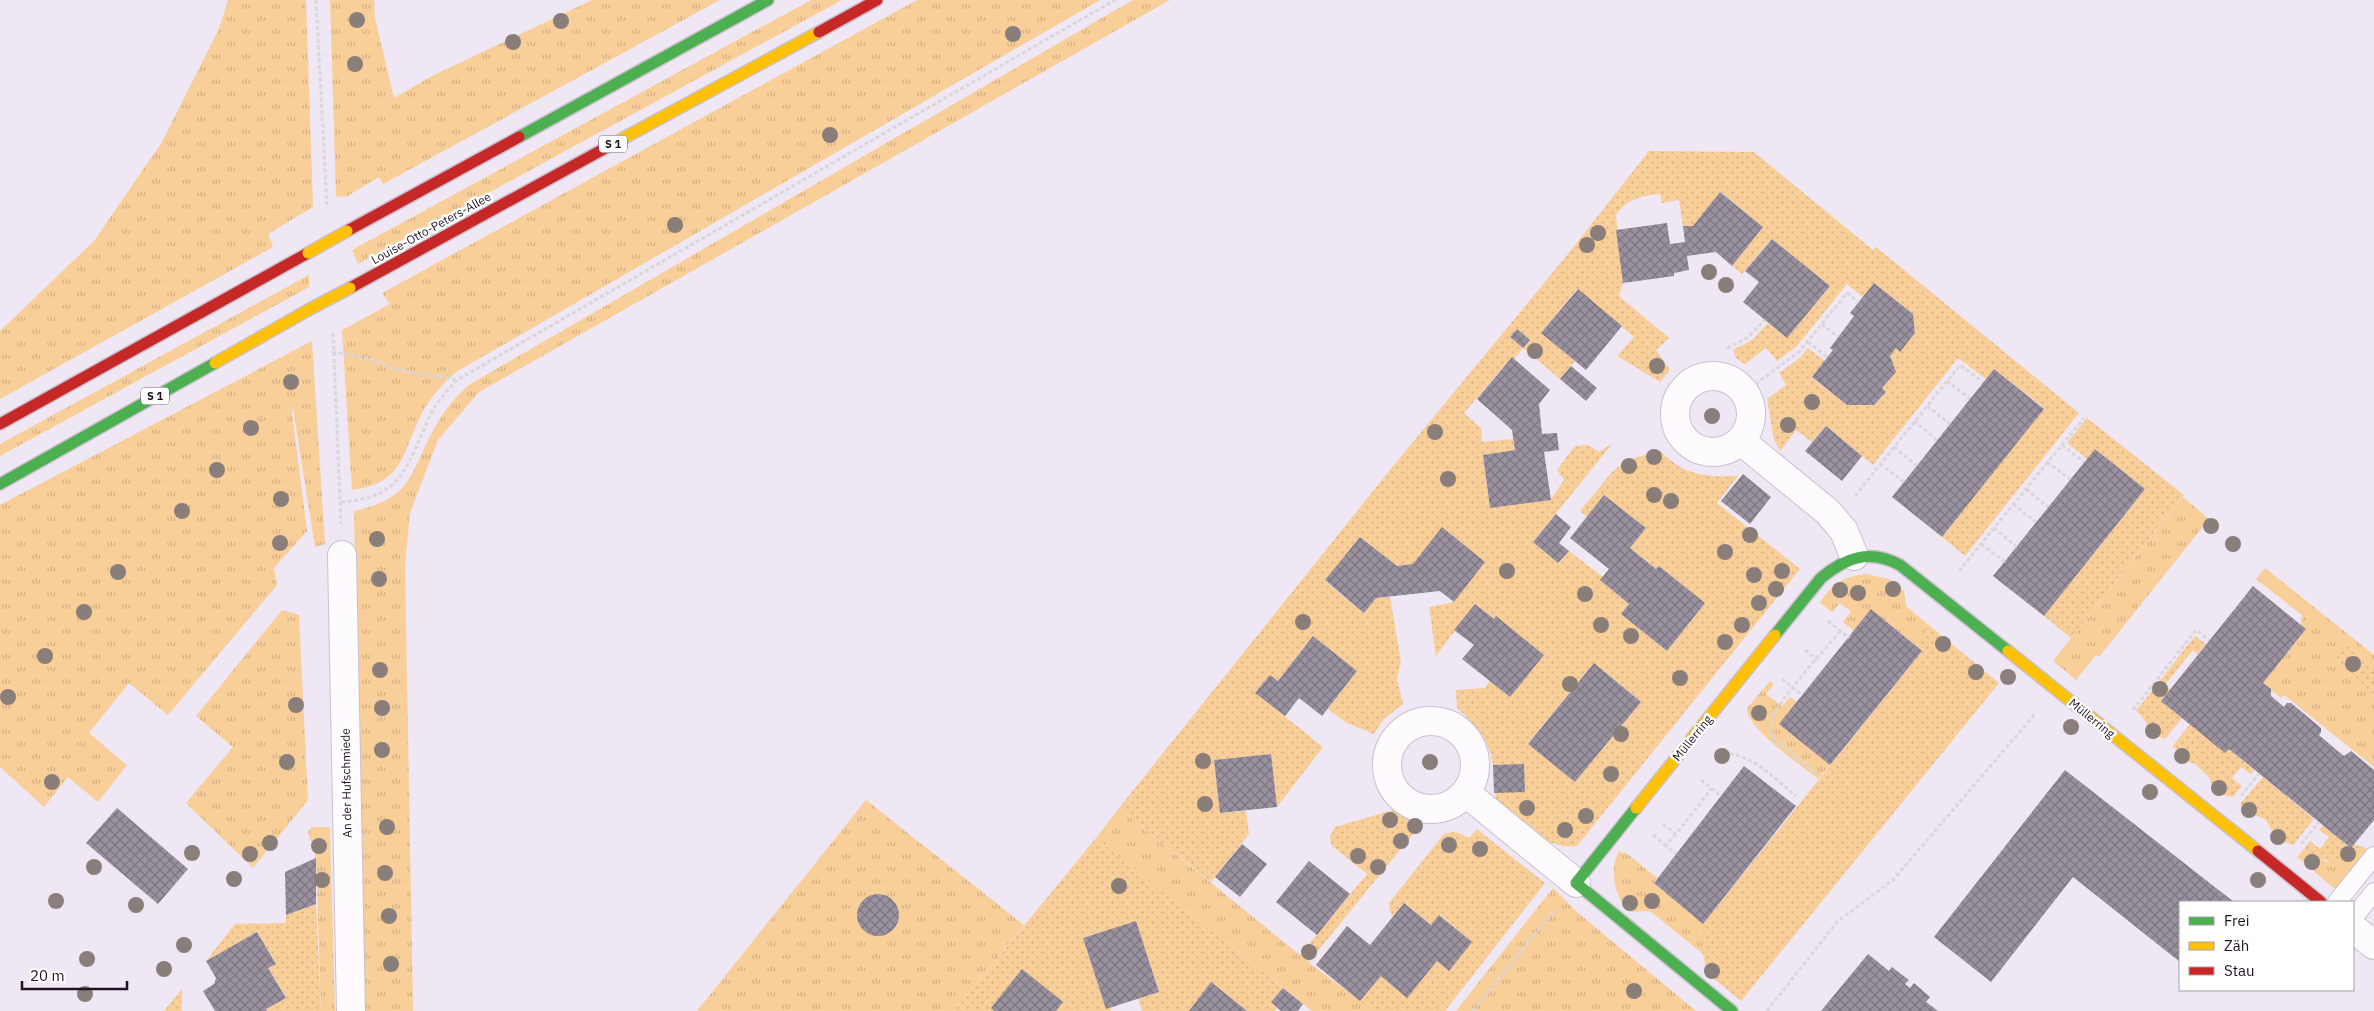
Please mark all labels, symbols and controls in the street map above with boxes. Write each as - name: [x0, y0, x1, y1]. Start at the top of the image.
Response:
- road number: S 1: [599, 136, 627, 152]
- street label: Louise-Otto-Peters-Allee: [368, 189, 494, 267]
- road number: S 1: [141, 388, 169, 404]
- street label: Müllerring: [2066, 695, 2118, 741]
- street label: Müllerring: [1669, 712, 1715, 764]
- street label: An der Hufschmiede: [338, 728, 354, 838]
- legend: [2179, 901, 2354, 991]
- text: Frei: [2224, 911, 2250, 930]
- text: Zäh: [2224, 936, 2249, 955]
- scale bar: [22, 958, 128, 990]
- text: Stau: [2224, 961, 2255, 980]
- text: 20 m: [30, 966, 65, 985]

